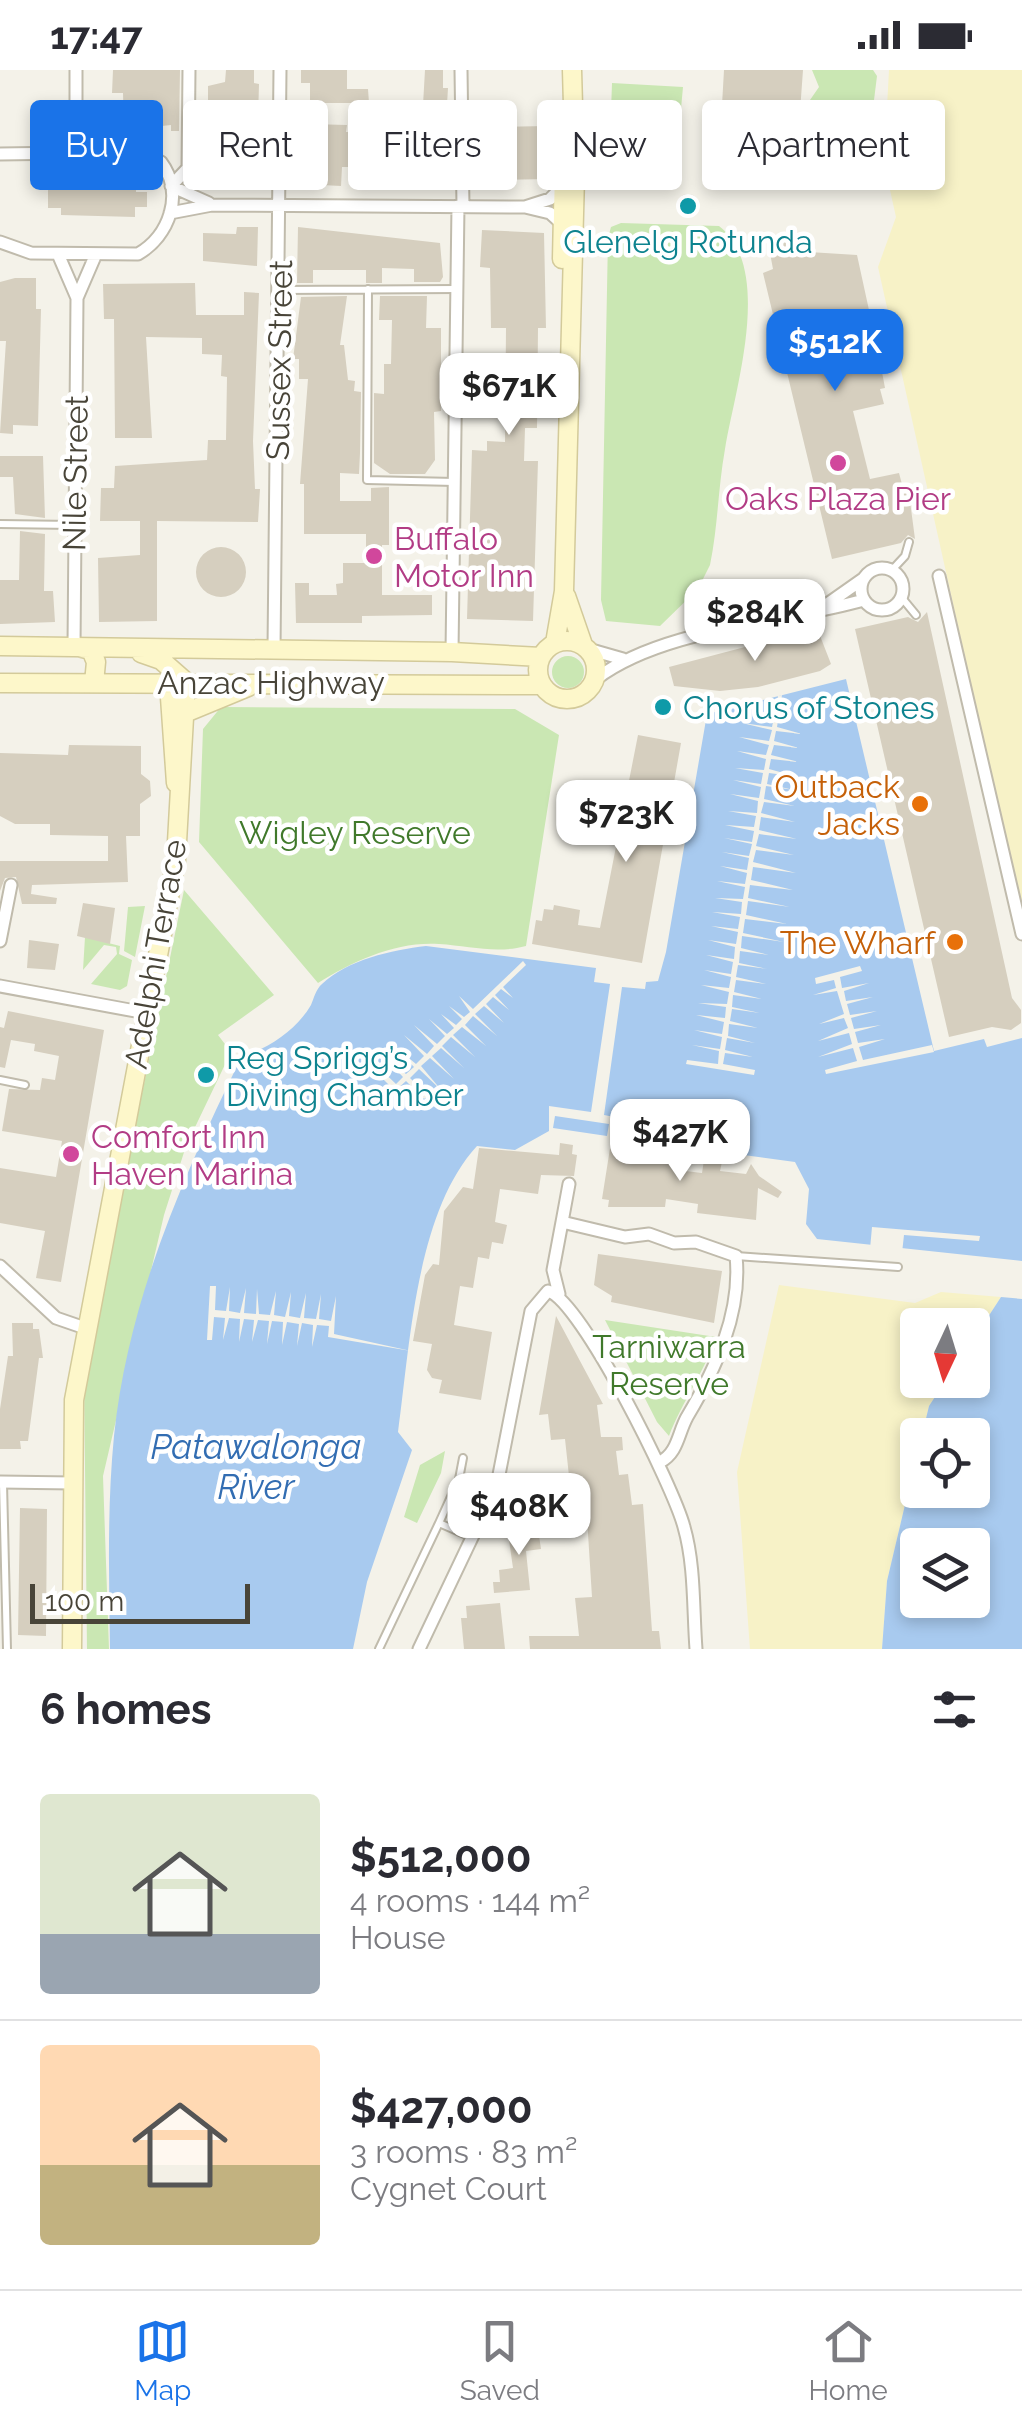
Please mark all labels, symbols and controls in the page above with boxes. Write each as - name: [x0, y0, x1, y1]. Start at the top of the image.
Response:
- text: 17:47: [50, 13, 143, 58]
- chip: Buy: [30, 100, 163, 190]
- chip: Rent: [183, 100, 328, 190]
- chip: Filters: [348, 100, 517, 190]
- chip: New: [537, 100, 682, 190]
- chip: Apartment: [702, 100, 945, 190]
- marker: Glenelg Rotunda: [677, 195, 699, 217]
- place label: Glenelg Rotunda: [563, 223, 813, 260]
- street label: Sussex Street: [259, 259, 299, 461]
- pin: $512K: [765, 309, 905, 394]
- text: $512K: [788, 323, 882, 360]
- pin: $671K: [439, 353, 579, 438]
- text: $671K: [462, 367, 556, 404]
- street label: Nile Street: [55, 394, 95, 551]
- marker: Oaks Plaza Pier: [827, 452, 849, 474]
- place label: Oaks Plaza Pier: [725, 480, 951, 517]
- place label: Buffalo Motor Inn: [394, 520, 534, 594]
- marker: Buffalo Motor Inn: [363, 545, 385, 567]
- pin: $284K: [685, 579, 825, 664]
- text: $284K: [706, 593, 804, 630]
- street label: Anzac Highway: [157, 664, 385, 701]
- place label: Chorus of Stones: [683, 689, 935, 726]
- marker: Chorus of Stones: [652, 696, 674, 718]
- place label: Outback Jacks: [775, 768, 900, 842]
- pin: $723K: [556, 780, 696, 865]
- marker: Outback Jacks: [909, 793, 931, 815]
- text: $723K: [578, 794, 674, 831]
- park label: Wigley Reserve: [239, 814, 471, 851]
- street label: Adelphi Terrace: [117, 837, 193, 1071]
- place label: The Wharf: [780, 924, 936, 961]
- marker: The Wharf: [944, 931, 966, 953]
- place label: Reg Sprigg’s Diving Chamber: [226, 1039, 464, 1113]
- marker: Reg Sprigg’s Diving Chamber: [195, 1064, 217, 1086]
- pin: $427K: [610, 1099, 750, 1184]
- text: $427K: [632, 1113, 728, 1150]
- place label: Comfort Inn Haven Marina: [91, 1118, 293, 1192]
- marker: Comfort Inn Haven Marina: [60, 1143, 82, 1165]
- north arrow: [900, 1308, 990, 1398]
- map controls: [900, 1308, 990, 1618]
- park label: Tarniwarra Reserve: [592, 1328, 746, 1402]
- button: locate: [900, 1418, 990, 1508]
- water label: Patawalonga River: [151, 1426, 362, 1507]
- pin: $408K: [449, 1473, 589, 1558]
- text: $408K: [470, 1487, 568, 1524]
- button: layers: [900, 1528, 990, 1618]
- scale bar: [30, 1579, 250, 1624]
- text: 100 m: [45, 1585, 124, 1618]
- icon: filters: [927, 1682, 982, 1737]
- text: 6 homes: [40, 1685, 211, 1734]
- text: $512,000: [350, 1833, 531, 1882]
- icon: home: [120, 1834, 240, 1954]
- text: 4 rooms · 144 m²: [350, 1882, 590, 1919]
- text: House: [350, 1919, 446, 1956]
- text: $427,000: [350, 2084, 533, 2133]
- icon: home: [120, 2085, 240, 2205]
- text: 3 rooms · 83 m²: [350, 2133, 577, 2170]
- text: Cygnet Court: [350, 2170, 547, 2207]
- tab: Map: [134, 2314, 191, 2407]
- tab: Saved: [460, 2314, 540, 2407]
- tab: Home: [808, 2314, 888, 2407]

